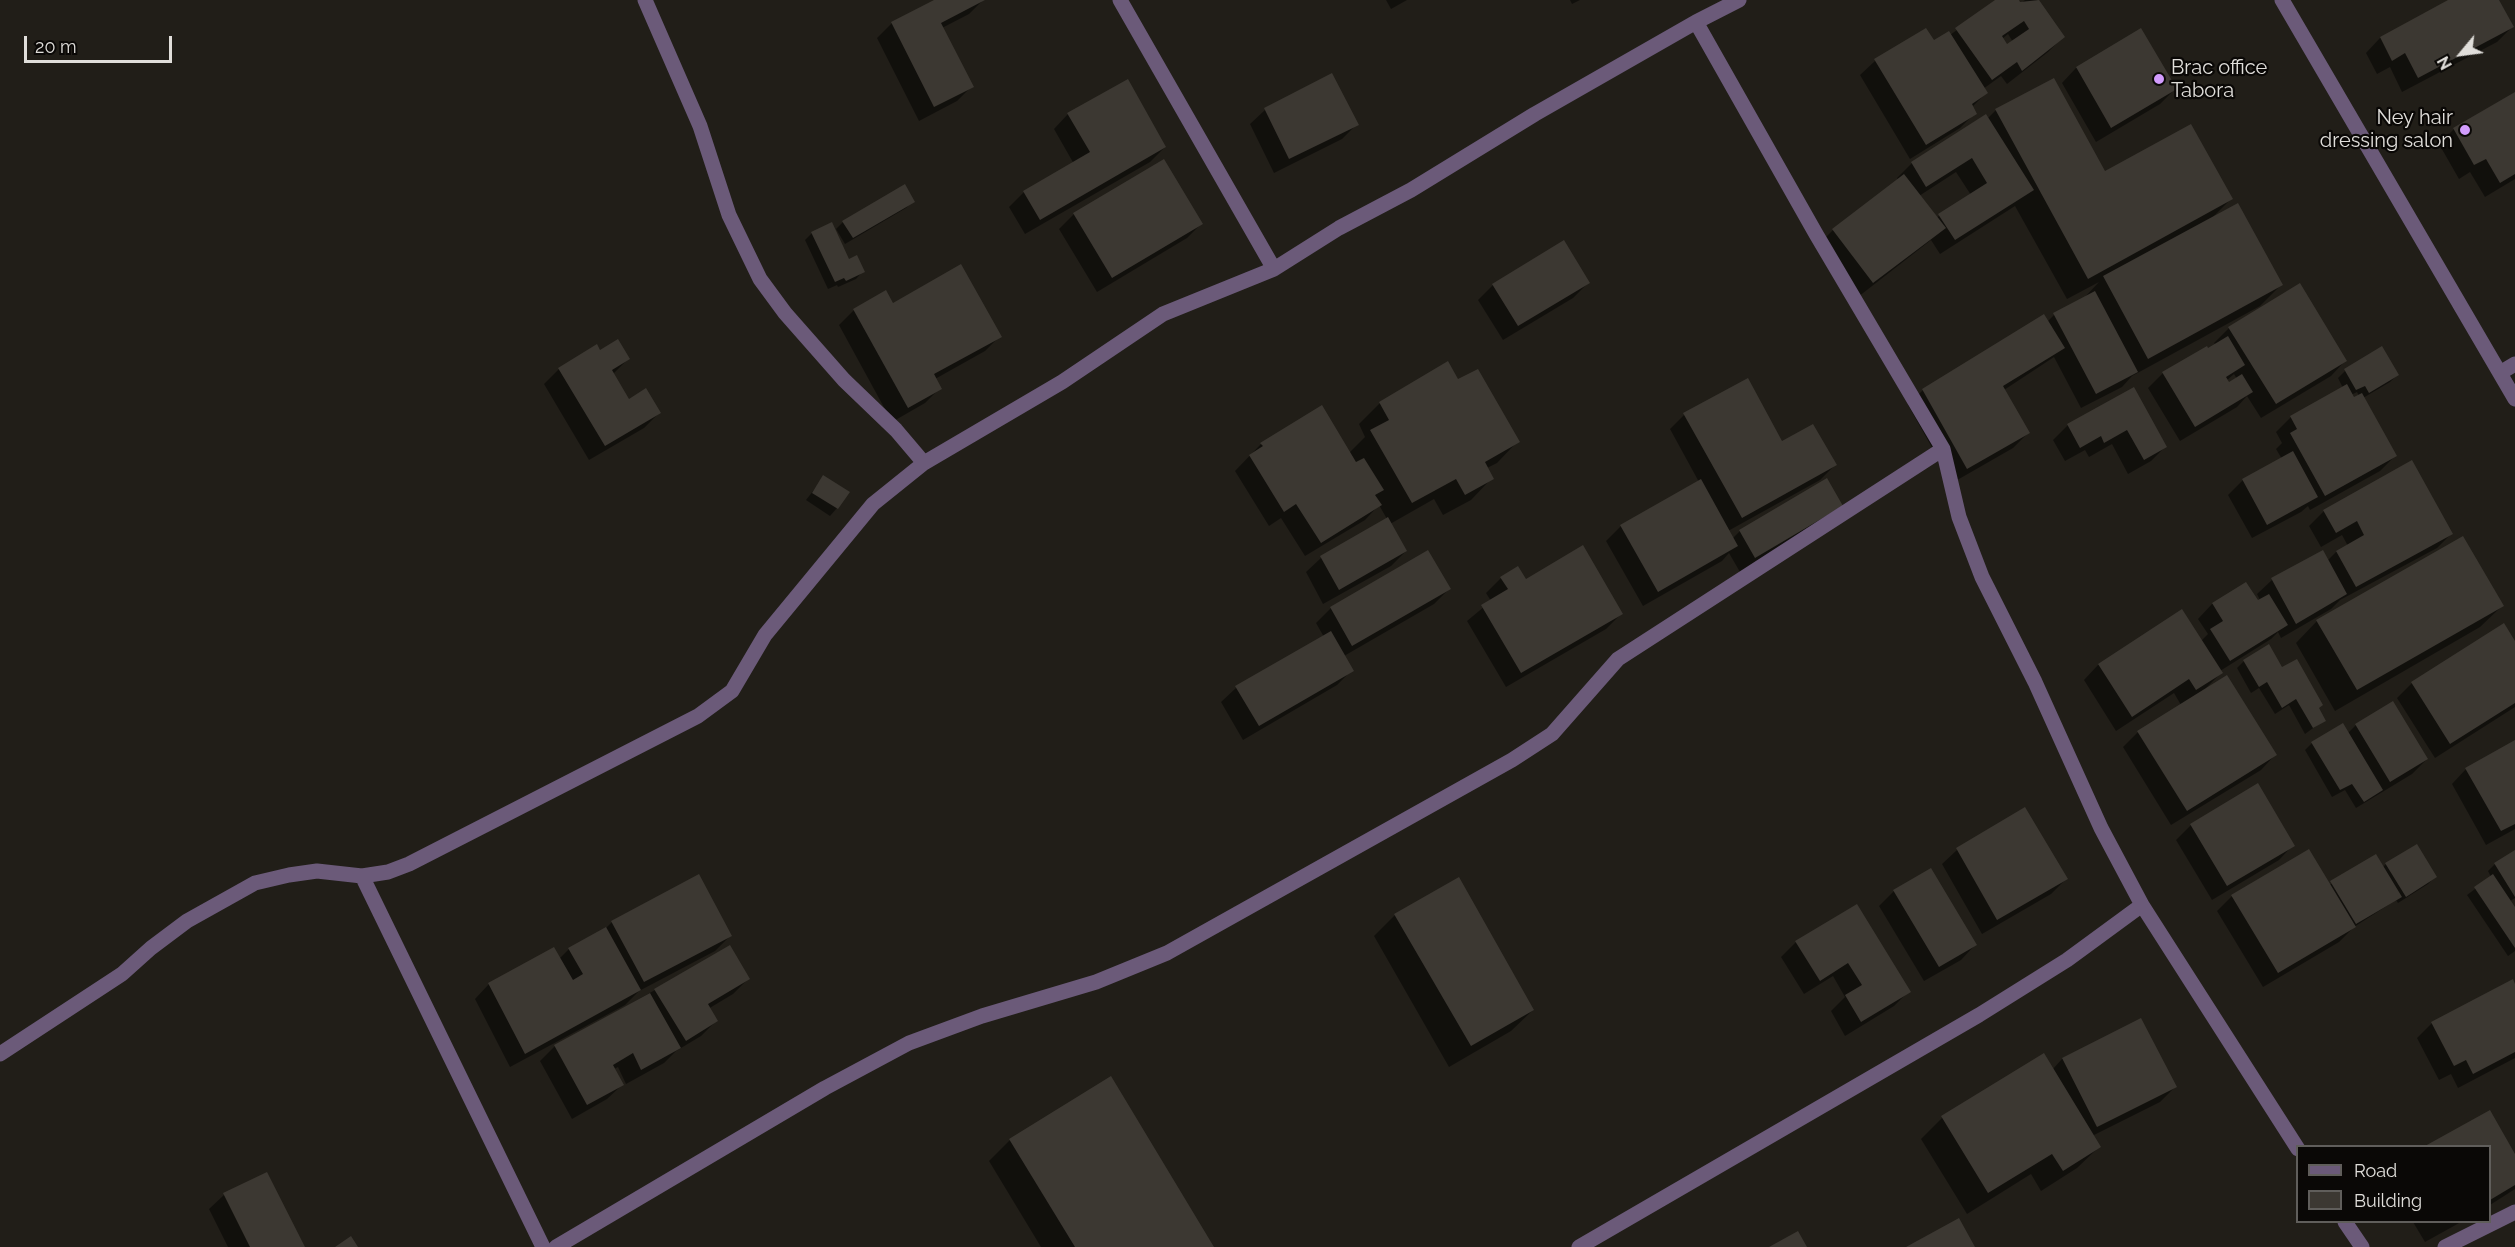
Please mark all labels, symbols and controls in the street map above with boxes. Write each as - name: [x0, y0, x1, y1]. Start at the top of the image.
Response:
- scale bar: [27, 24, 176, 62]
- north arrow: [2431, 24, 2491, 84]
- text: 20 m: [35, 36, 77, 57]
- text: N: [2434, 53, 2456, 73]
- place label: Brac office Tabora: [2171, 56, 2267, 103]
- marker: Brac office Tabora: [2152, 72, 2166, 86]
- place label: Ney hair dressing salon: [2320, 106, 2453, 153]
- marker: Ney hair dressing salon: [2458, 123, 2472, 137]
- legend: [2296, 1145, 2491, 1223]
- text: Road: [2354, 1160, 2397, 1181]
- text: Building: [2354, 1190, 2422, 1211]

